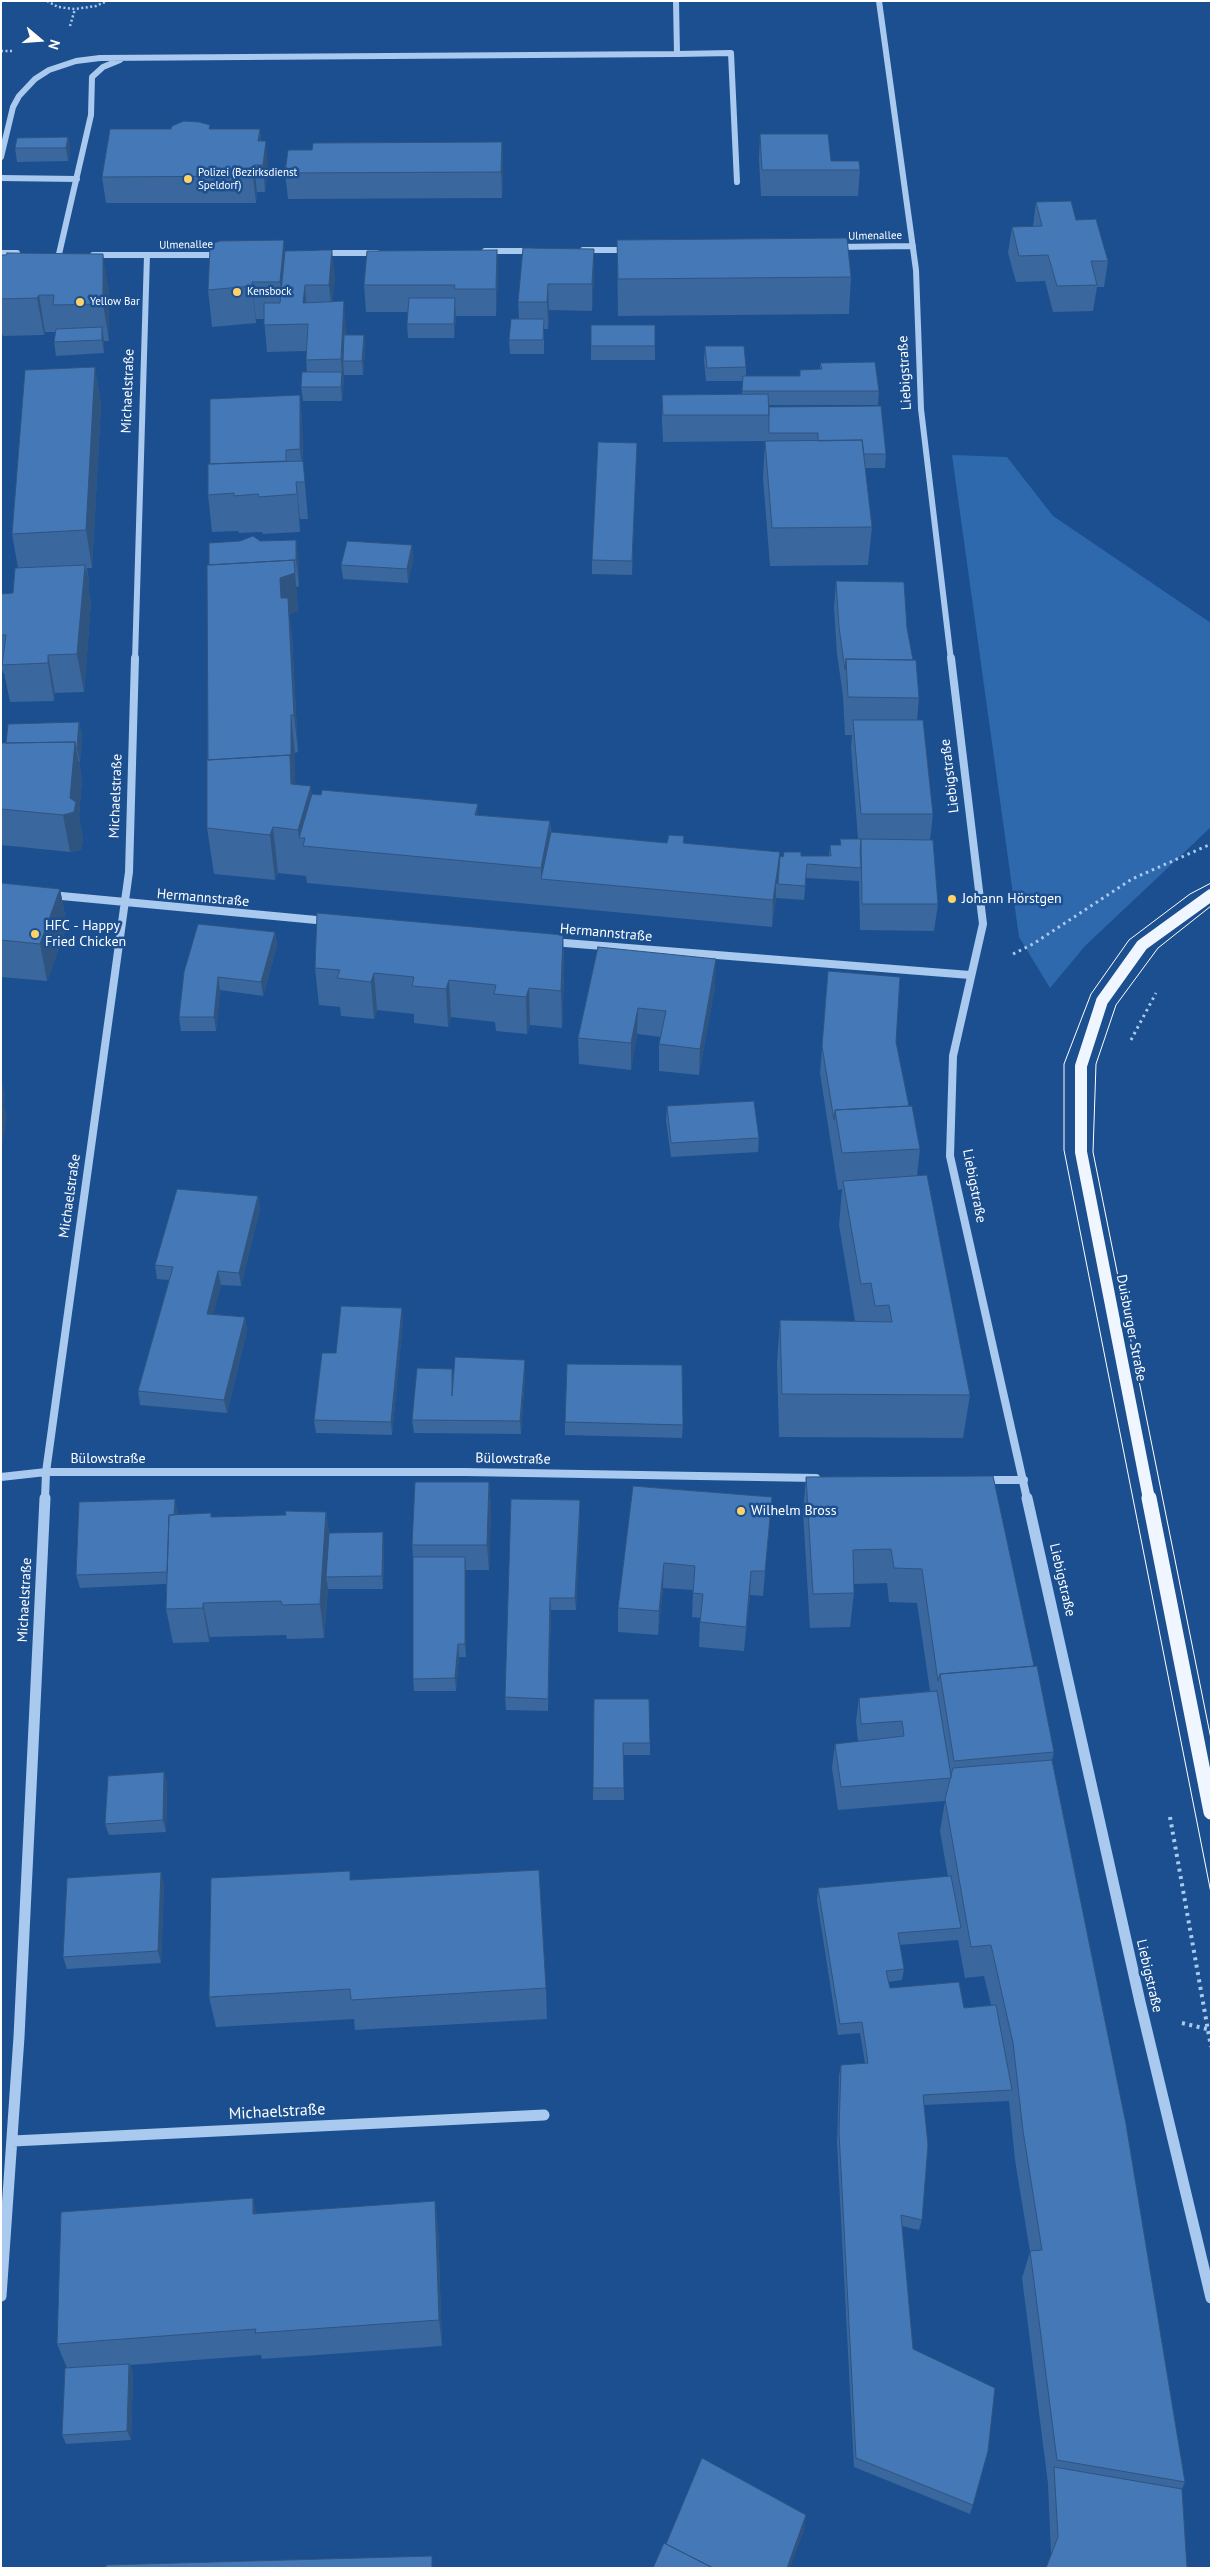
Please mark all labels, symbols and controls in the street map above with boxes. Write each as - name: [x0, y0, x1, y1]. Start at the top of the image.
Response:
- north arrow: [15, 15, 65, 65]
- text: N: [44, 37, 64, 52]
- place label: Polizei (Bezirksdienst Speldorf): [198, 166, 297, 192]
- marker: Polizei (Bezirksdienst Speldorf): [182, 173, 194, 185]
- street label: Ulmenallee: [848, 229, 902, 243]
- street label: Ulmenallee: [159, 238, 213, 252]
- place label: Kensbock: [247, 285, 291, 299]
- marker: Kensbock: [231, 286, 243, 298]
- place label: Yellow Bar: [90, 295, 140, 309]
- marker: Yellow Bar: [74, 296, 86, 308]
- street label: Liebigstraße: [895, 335, 915, 411]
- street label: Michaelstraße: [118, 348, 138, 434]
- street label: Liebigstraße: [937, 738, 963, 814]
- street label: Michaelstraße: [106, 753, 126, 839]
- street label: Hermannstraße: [156, 886, 250, 910]
- place label: Johann Hörstgen: [962, 891, 1062, 907]
- marker: Johann Hörstgen: [946, 893, 958, 905]
- place label: HFC - Happy Fried Chicken: [45, 918, 126, 950]
- street label: Hermannstraße: [559, 921, 653, 945]
- marker: HFC - Happy Fried Chicken: [29, 928, 41, 940]
- street label: Liebigstraße: [959, 1148, 989, 1224]
- street label: Michaelstraße: [56, 1153, 84, 1239]
- street label: Duisburger Straße: [1112, 1273, 1150, 1383]
- street label: Bülowstraße: [475, 1450, 551, 1468]
- street label: Bülowstraße: [70, 1451, 146, 1467]
- place label: Wilhelm Bross: [751, 1503, 837, 1519]
- marker: Wilhelm Bross: [735, 1505, 747, 1517]
- street label: Liebigstraße: [1045, 1542, 1079, 1618]
- street label: Michaelstraße: [14, 1557, 36, 1643]
- street label: Liebigstraße: [1132, 1938, 1166, 2014]
- street label: Michaelstraße: [228, 2100, 326, 2124]

